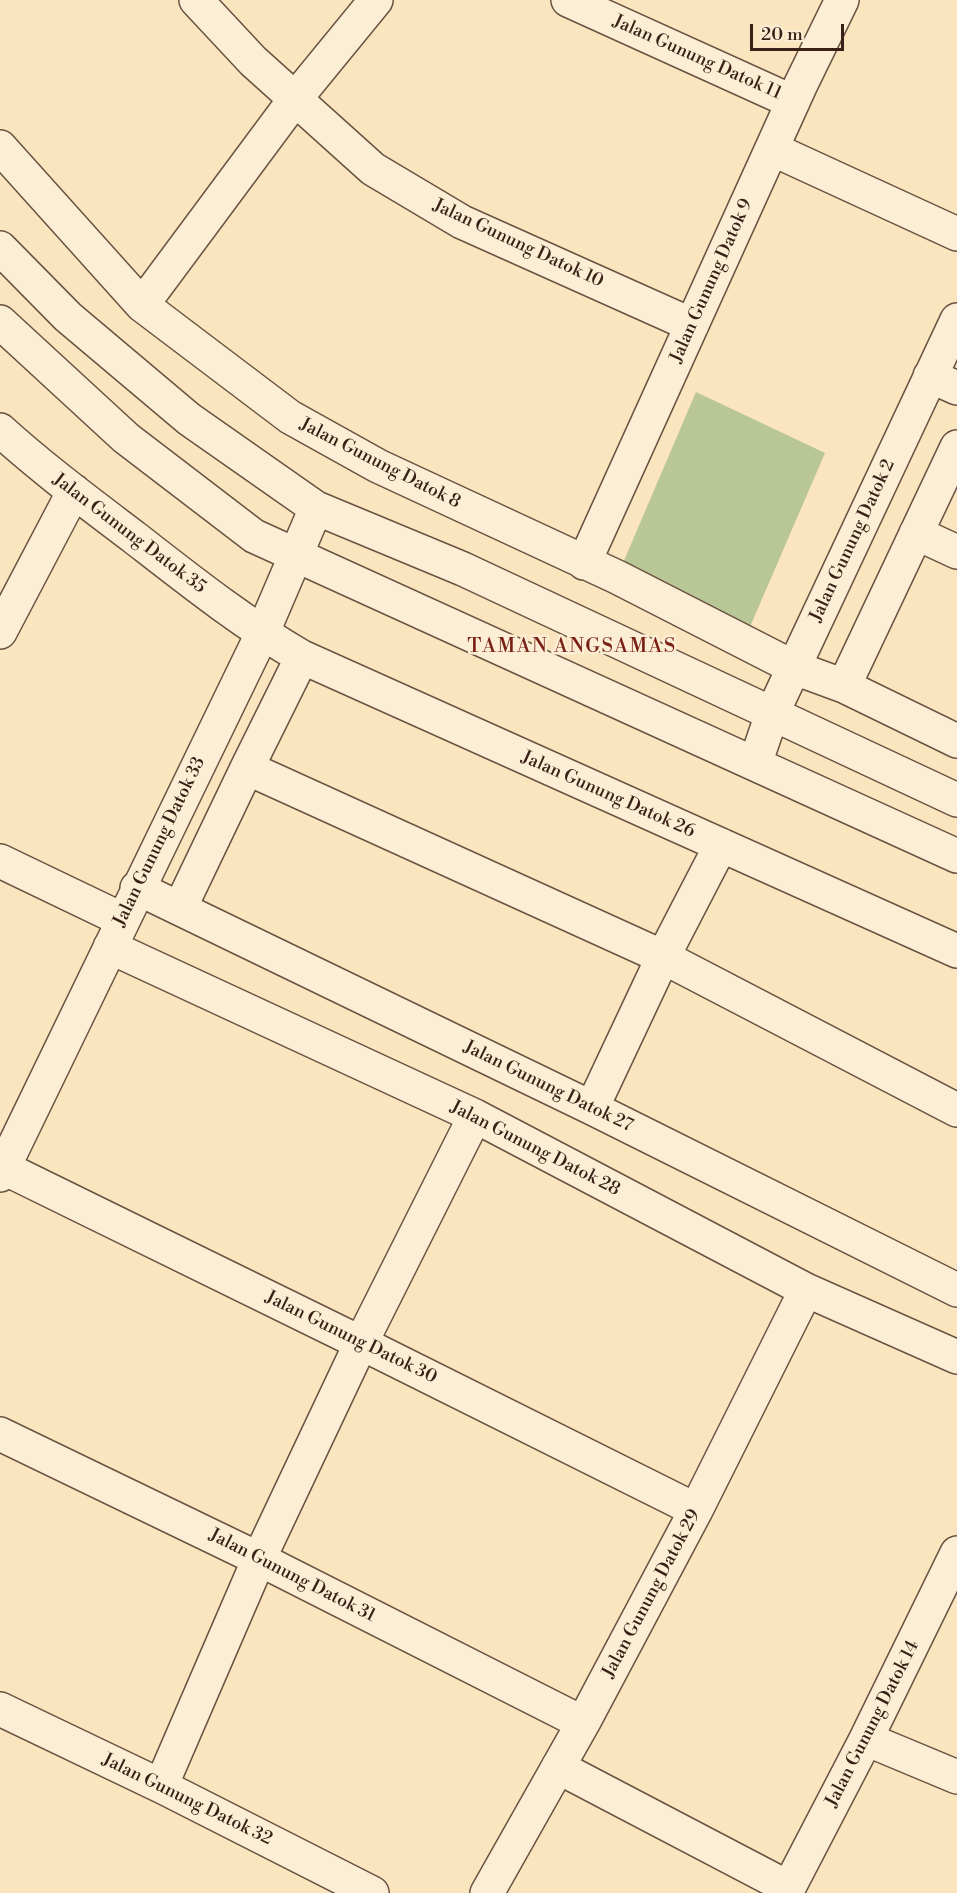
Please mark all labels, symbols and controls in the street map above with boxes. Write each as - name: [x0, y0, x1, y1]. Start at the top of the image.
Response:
- street label: Jalan Gunung Datok 11: [609, 11, 785, 105]
- scale bar: [753, 12, 848, 50]
- text: 20 m: [761, 23, 803, 46]
- street label: Jalan Gunung Datok 10: [429, 195, 607, 293]
- street label: Jalan Gunung Datok 9: [666, 196, 758, 366]
- street label: Jalan Gunung Datok 8: [296, 414, 464, 514]
- street label: Jalan Gunung Datok 2: [806, 456, 900, 626]
- street label: Jalan Gunung Datok 35: [48, 469, 210, 599]
- district label: TAMAN ANGSAMAS: [467, 635, 677, 659]
- street label: Jalan Gunung Datok 26: [518, 747, 698, 843]
- street label: Jalan Gunung Datok 33: [109, 754, 211, 930]
- street label: Jalan Gunung Datok 27: [460, 1037, 636, 1137]
- street label: Jalan Gunung Datok 28: [446, 1097, 624, 1201]
- street label: Jalan Gunung Datok 30: [262, 1287, 440, 1389]
- street label: Jalan Gunung Datok 29: [598, 1506, 706, 1682]
- street label: Jalan Gunung Datok 31: [205, 1525, 379, 1627]
- street label: Jalan Gunung Datok 14: [822, 1637, 924, 1811]
- street label: Jalan Gunung Datok 32: [98, 1749, 276, 1851]

